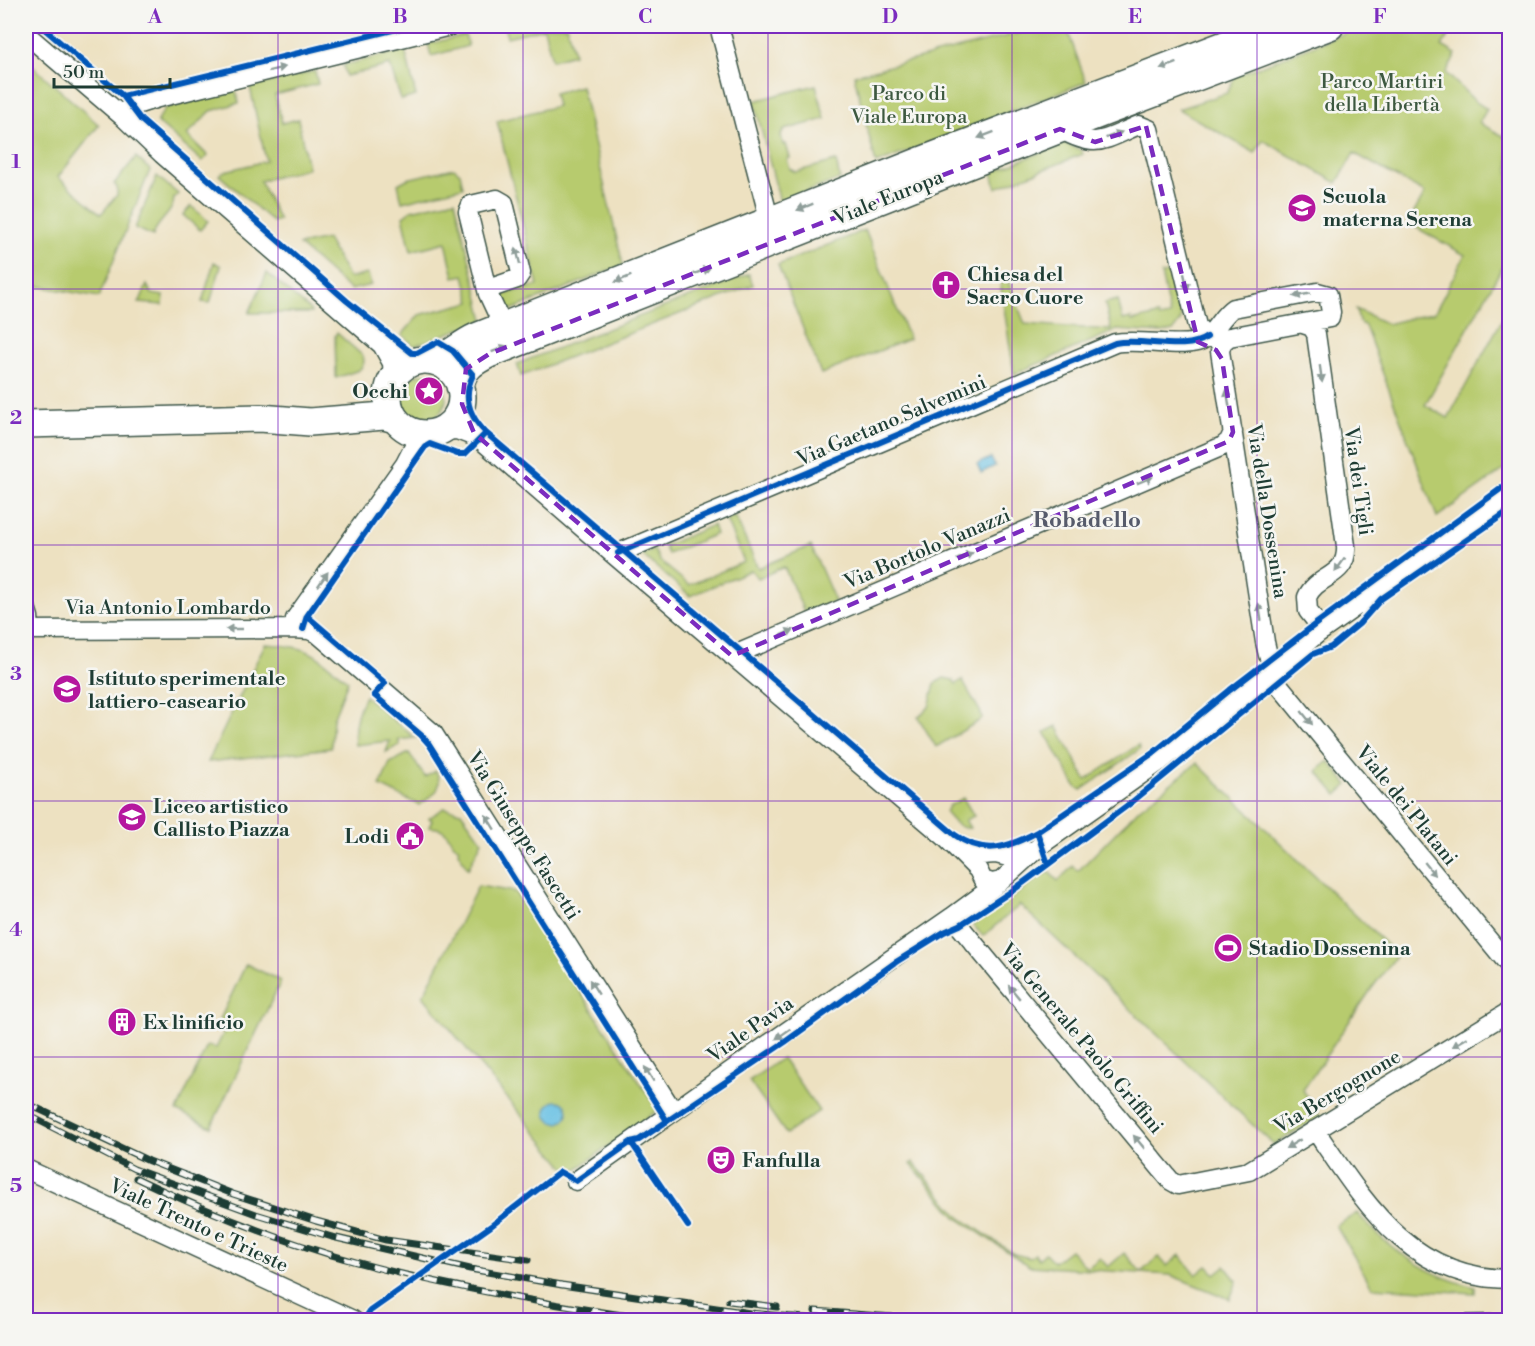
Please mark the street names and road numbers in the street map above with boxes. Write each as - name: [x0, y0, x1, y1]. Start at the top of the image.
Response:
- street label: Viale Europa: [829, 165, 948, 232]
- street label: Via Gaetano Salvemini: [792, 370, 991, 473]
- street label: Via della Dossenina: [1240, 421, 1293, 601]
- street label: Via dei Tigli: [1337, 424, 1378, 538]
- street label: Via Bortolo Vanazzi: [840, 503, 1015, 596]
- street label: Via Antonio Lombardo: [64, 596, 271, 621]
- street label: Viale dei Platani: [1349, 740, 1462, 872]
- street label: Via Giuseppe Fascetti: [460, 746, 585, 925]
- street label: Via Generale Paolo Griffini: [993, 938, 1168, 1140]
- street label: Viale Pavia: [702, 991, 799, 1070]
- street label: Via Bergognone: [1269, 1045, 1406, 1141]
- street label: Viale Trento e Trieste: [104, 1173, 292, 1279]

